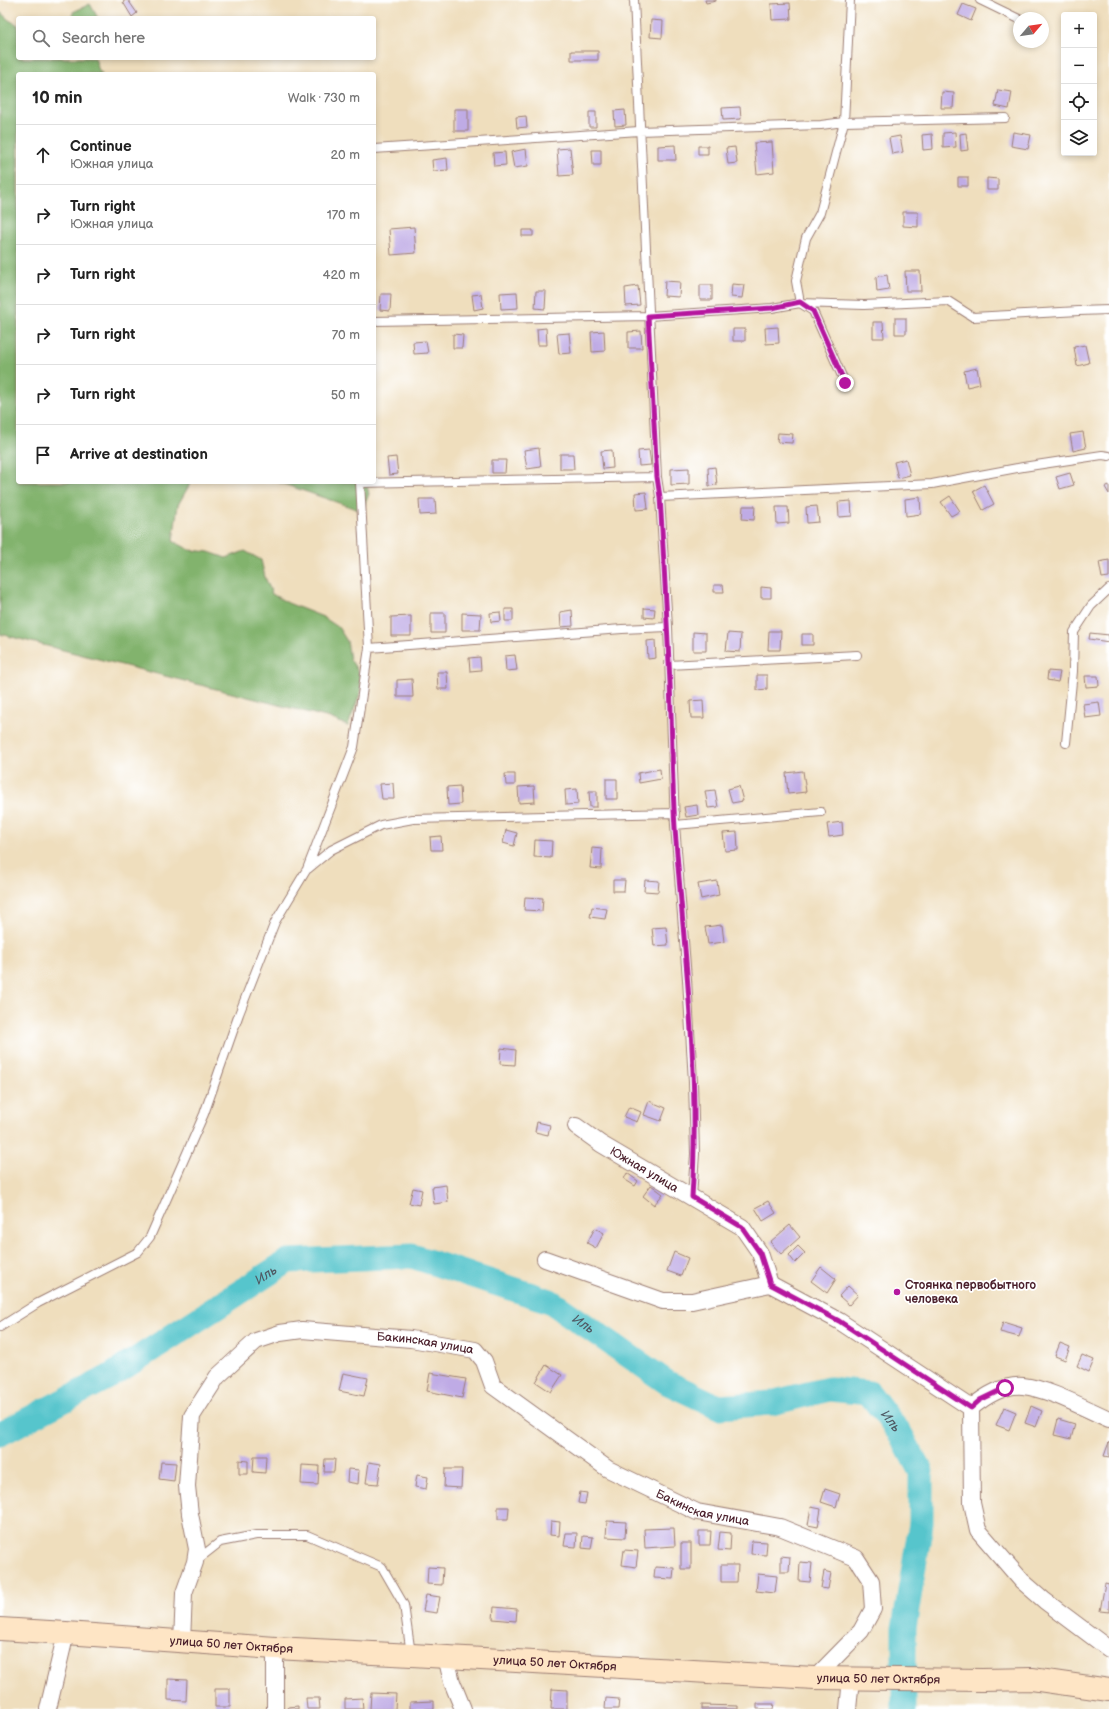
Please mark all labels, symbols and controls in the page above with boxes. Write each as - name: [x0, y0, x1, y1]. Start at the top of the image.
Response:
- north arrow: [1013, 12, 1049, 48]
- map controls: [1061, 12, 1097, 156]
- button: +: [1061, 12, 1097, 48]
- search box: [16, 16, 376, 60]
- icon: search: [30, 27, 52, 49]
- text: Search here: [62, 29, 145, 48]
- button: −: [1061, 48, 1097, 84]
- button: locate: [1061, 84, 1097, 120]
- text: 10 min: [32, 88, 83, 108]
- text: Walk · 730 m: [288, 90, 360, 106]
- button: layers: [1061, 120, 1097, 156]
- text: Continue: [70, 137, 132, 156]
- icon: ahead: [32, 144, 54, 166]
- text: 20 m: [330, 147, 360, 163]
- text: Южная улица: [70, 156, 154, 172]
- text: Turn right: [70, 197, 135, 216]
- icon: right: [32, 204, 54, 226]
- text: 170 m: [327, 207, 360, 223]
- text: Южная улица: [70, 216, 154, 232]
- icon: right: [32, 264, 54, 286]
- text: Turn right: [70, 265, 135, 284]
- text: 420 m: [322, 267, 360, 283]
- icon: right: [32, 324, 54, 346]
- text: Turn right: [70, 325, 135, 344]
- text: 70 m: [332, 327, 360, 343]
- route end: [836, 374, 854, 392]
- icon: right: [32, 384, 54, 406]
- text: Turn right: [70, 385, 135, 404]
- text: 50 m: [331, 387, 360, 403]
- icon: arrive: [32, 444, 54, 466]
- text: Arrive at destination: [70, 445, 208, 464]
- street label: Южная улица: [607, 1143, 681, 1196]
- water label: Иль: [252, 1262, 281, 1288]
- place label: Стоянка первобытного человека: [905, 1278, 1036, 1307]
- marker: Стоянка первобытного человека: [892, 1287, 902, 1297]
- water label: Иль: [569, 1311, 598, 1338]
- street label: Бакинская улица: [376, 1329, 475, 1357]
- route start: [996, 1379, 1014, 1397]
- water label: Иль: [877, 1407, 904, 1436]
- street label: Бакинская улица: [654, 1486, 751, 1529]
- street label: улица 50 лет Октября: [169, 1633, 294, 1656]
- street label: улица 50 лет Октября: [493, 1652, 617, 1674]
- street label: улица 50 лет Октября: [817, 1671, 941, 1687]

